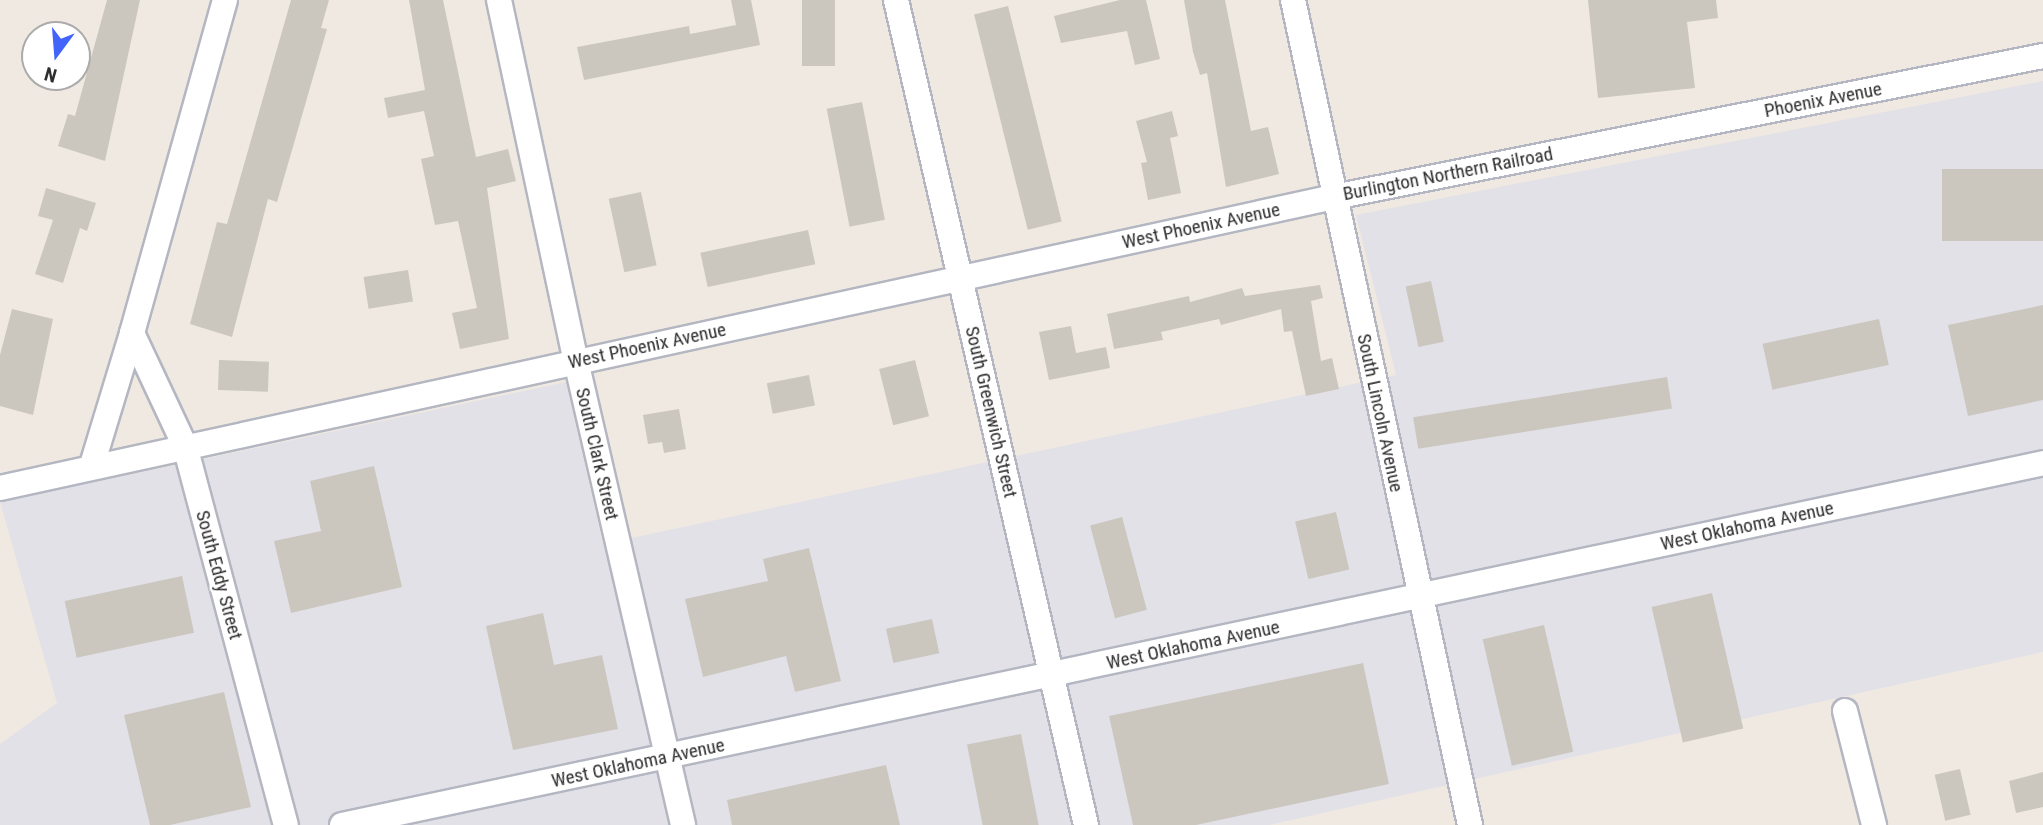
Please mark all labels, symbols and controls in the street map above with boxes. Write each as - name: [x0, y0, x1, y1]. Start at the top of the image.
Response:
- north arrow: [21, 21, 91, 91]
- text: N: [42, 62, 59, 87]
- street label: Phoenix Avenue: [1762, 77, 1884, 123]
- street label: Burlington Northern Railroad: [1341, 142, 1555, 206]
- street label: West Phoenix Avenue: [1120, 198, 1282, 254]
- street label: West Phoenix Avenue: [566, 318, 728, 374]
- street label: South Greenwich Street: [960, 324, 1022, 500]
- street label: South Lincoln Avenue: [1352, 332, 1408, 494]
- street label: South Clark Street: [571, 386, 623, 522]
- street label: West Oklahoma Avenue: [1658, 497, 1836, 555]
- street label: South Eddy Street: [191, 508, 247, 642]
- street label: West Oklahoma Avenue: [1104, 616, 1282, 674]
- street label: West Oklahoma Avenue: [549, 734, 727, 792]

